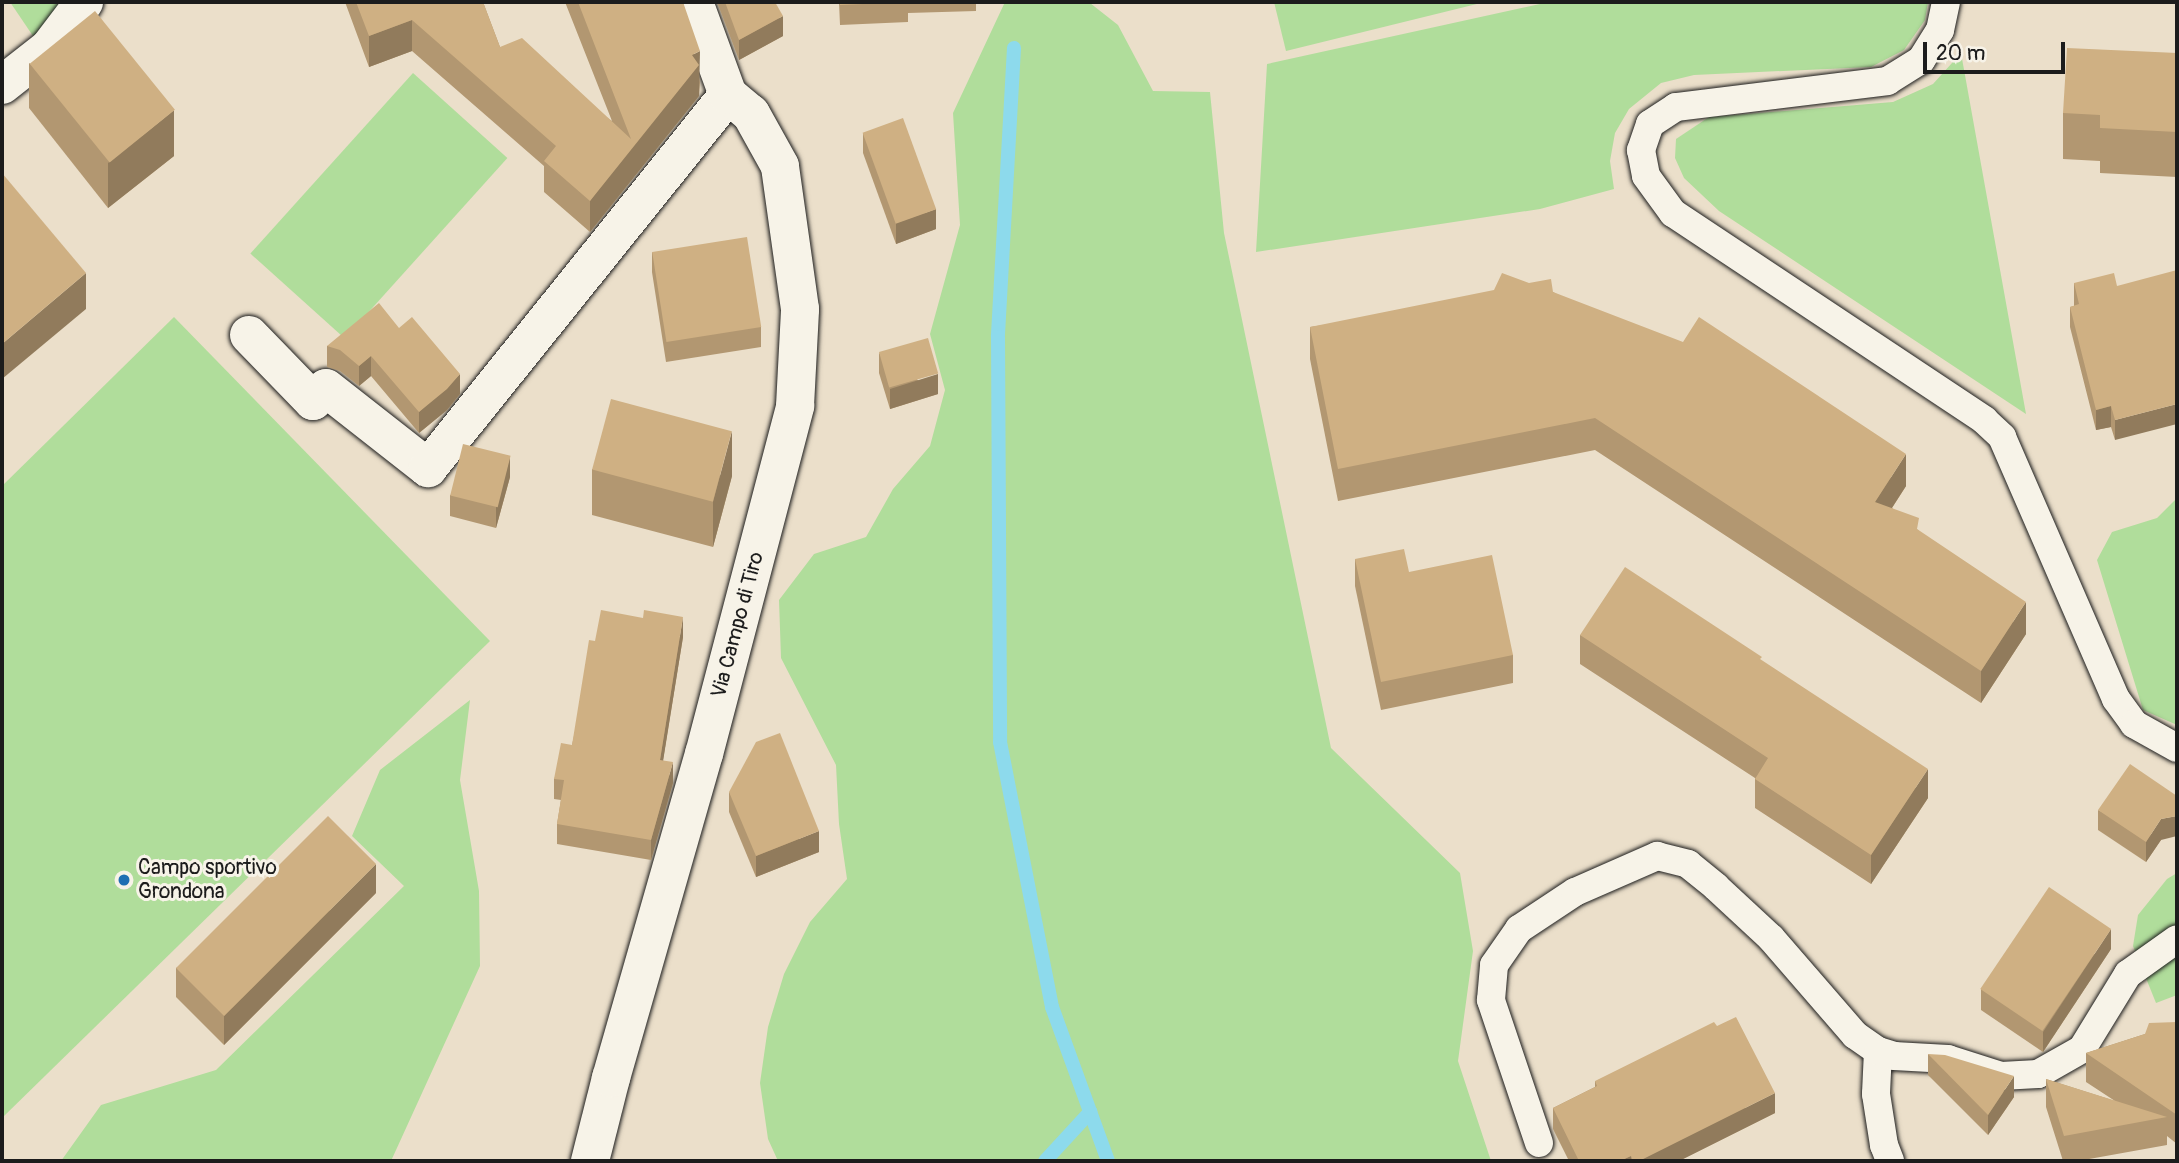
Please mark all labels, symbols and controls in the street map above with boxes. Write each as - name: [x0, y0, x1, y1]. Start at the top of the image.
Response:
- scale bar: [1927, 28, 2069, 72]
- text: 20 m: [1936, 40, 1985, 67]
- street label: Via Campo di Tiro: [706, 549, 770, 701]
- place label: Campo sportivo Grondona: [138, 855, 277, 905]
- marker: Campo sportivo Grondona: [116, 872, 132, 888]

